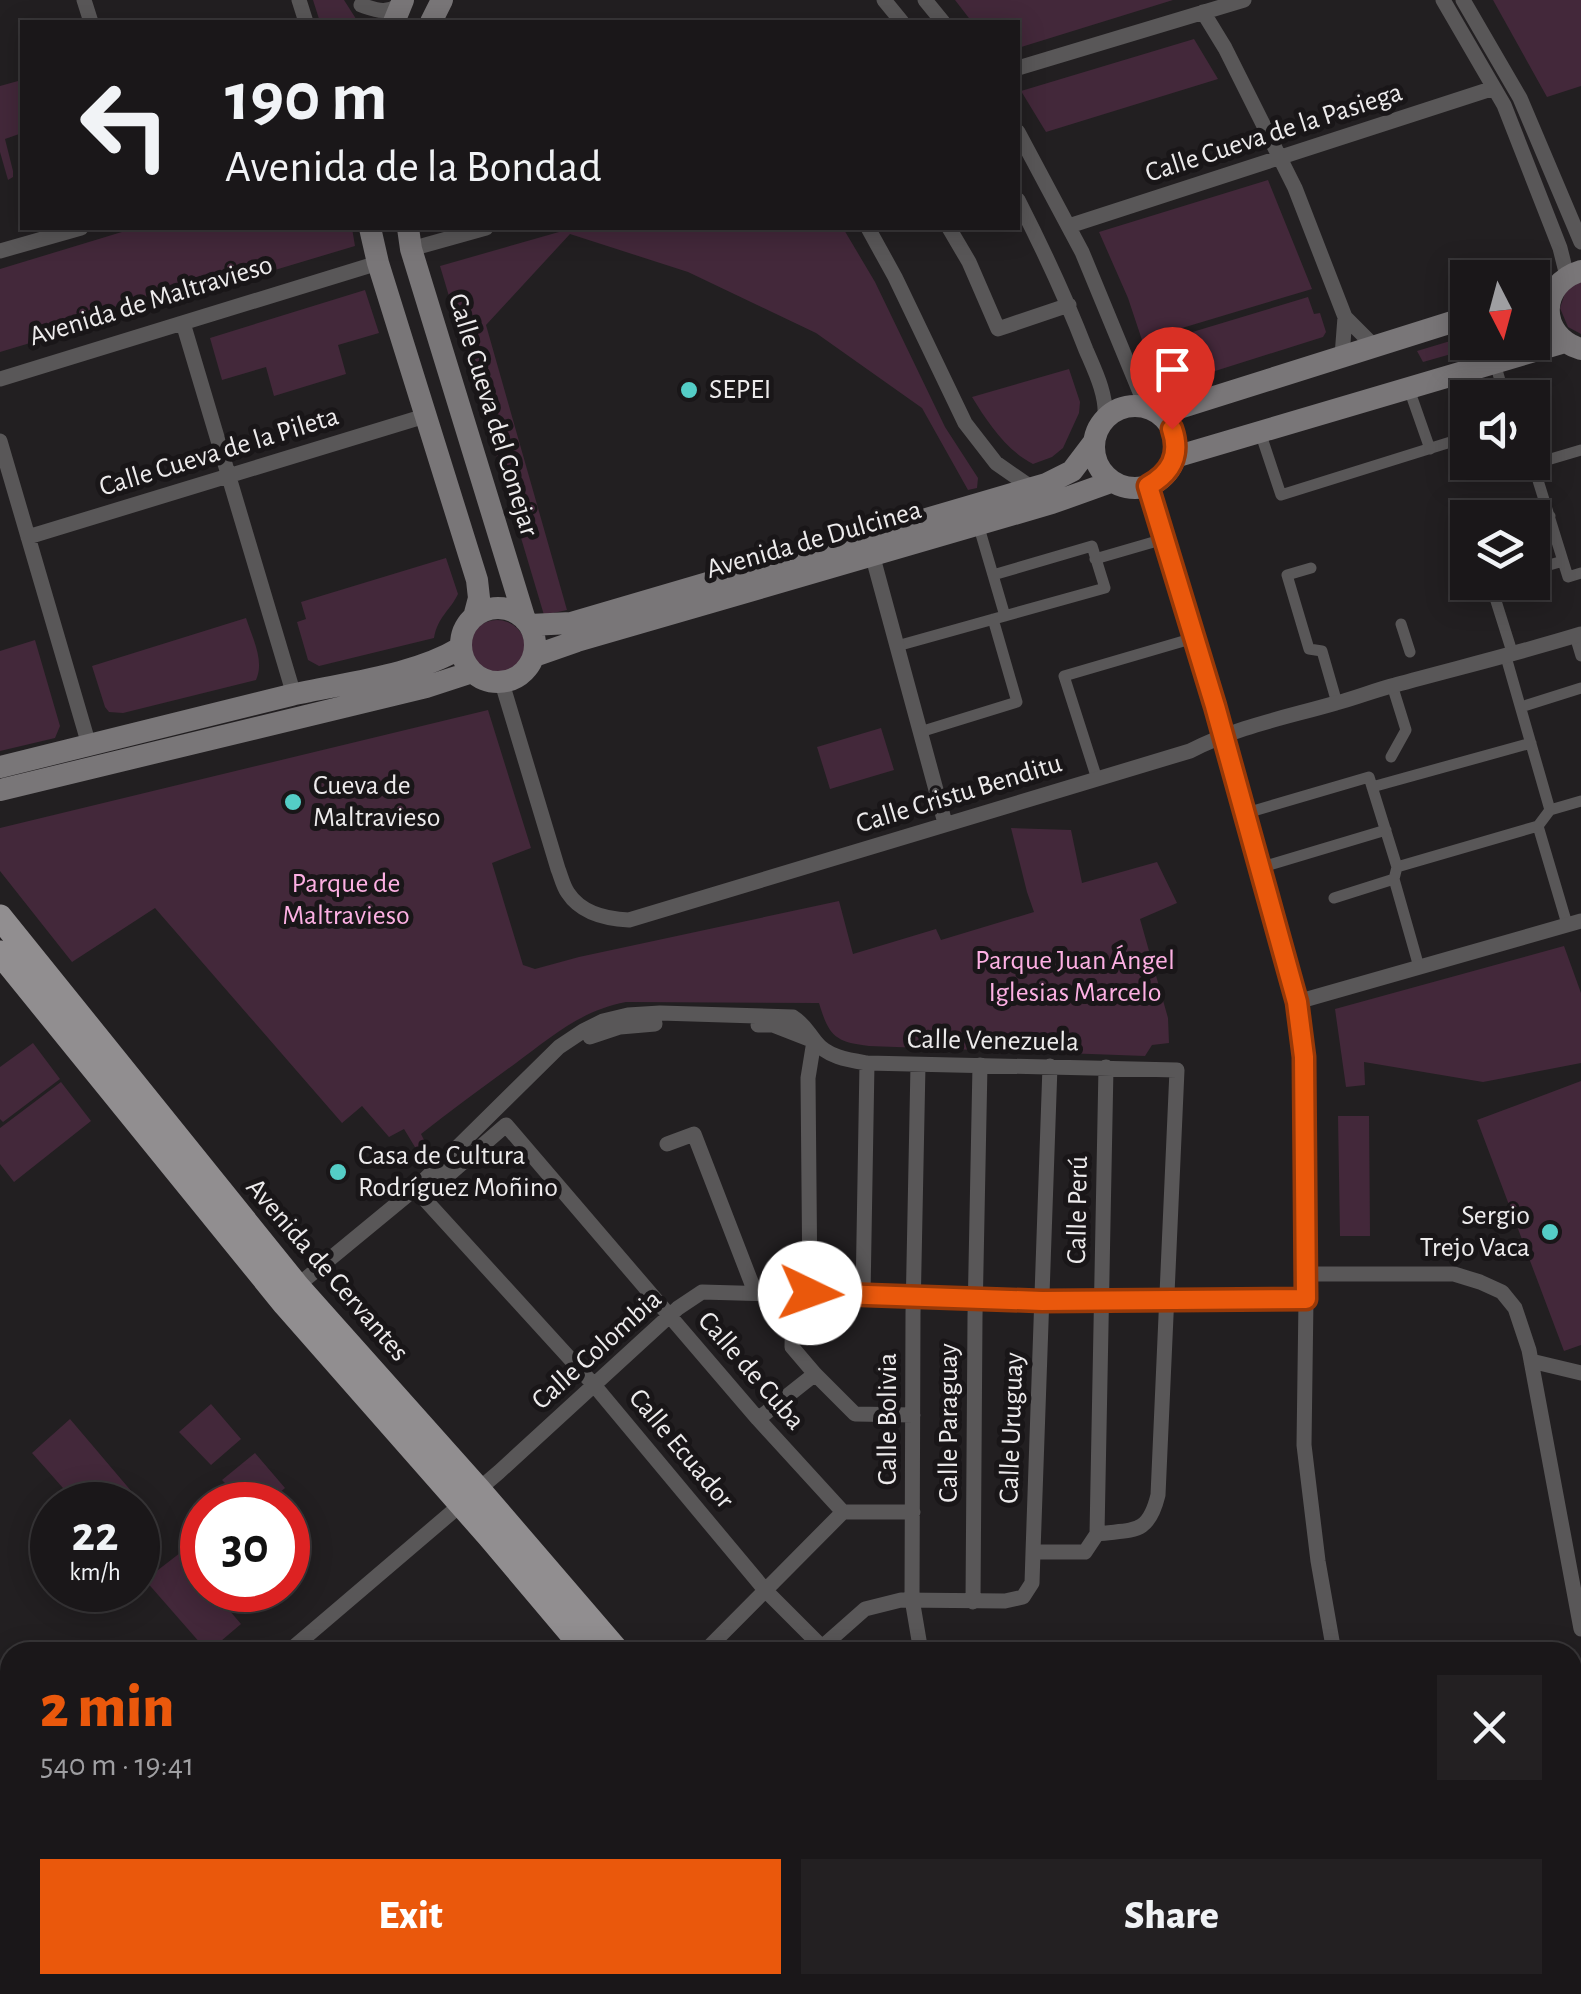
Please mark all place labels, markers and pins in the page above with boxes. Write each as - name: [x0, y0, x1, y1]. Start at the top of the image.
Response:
- pin: [1130, 327, 1215, 430]
- place label: SEPEI: [709, 376, 771, 404]
- marker: SEPEI: [678, 379, 700, 401]
- place label: Cueva de Maltravieso: [313, 772, 441, 832]
- marker: Cueva de Maltravieso: [282, 791, 304, 813]
- place label: Casa de Cultura Rodríguez Moñino: [358, 1142, 558, 1202]
- marker: Casa de Cultura Rodríguez Moñino: [327, 1161, 349, 1183]
- place label: Sergio Trejo Vaca: [1420, 1202, 1530, 1262]
- marker: Sergio Trejo Vaca: [1539, 1221, 1561, 1243]

